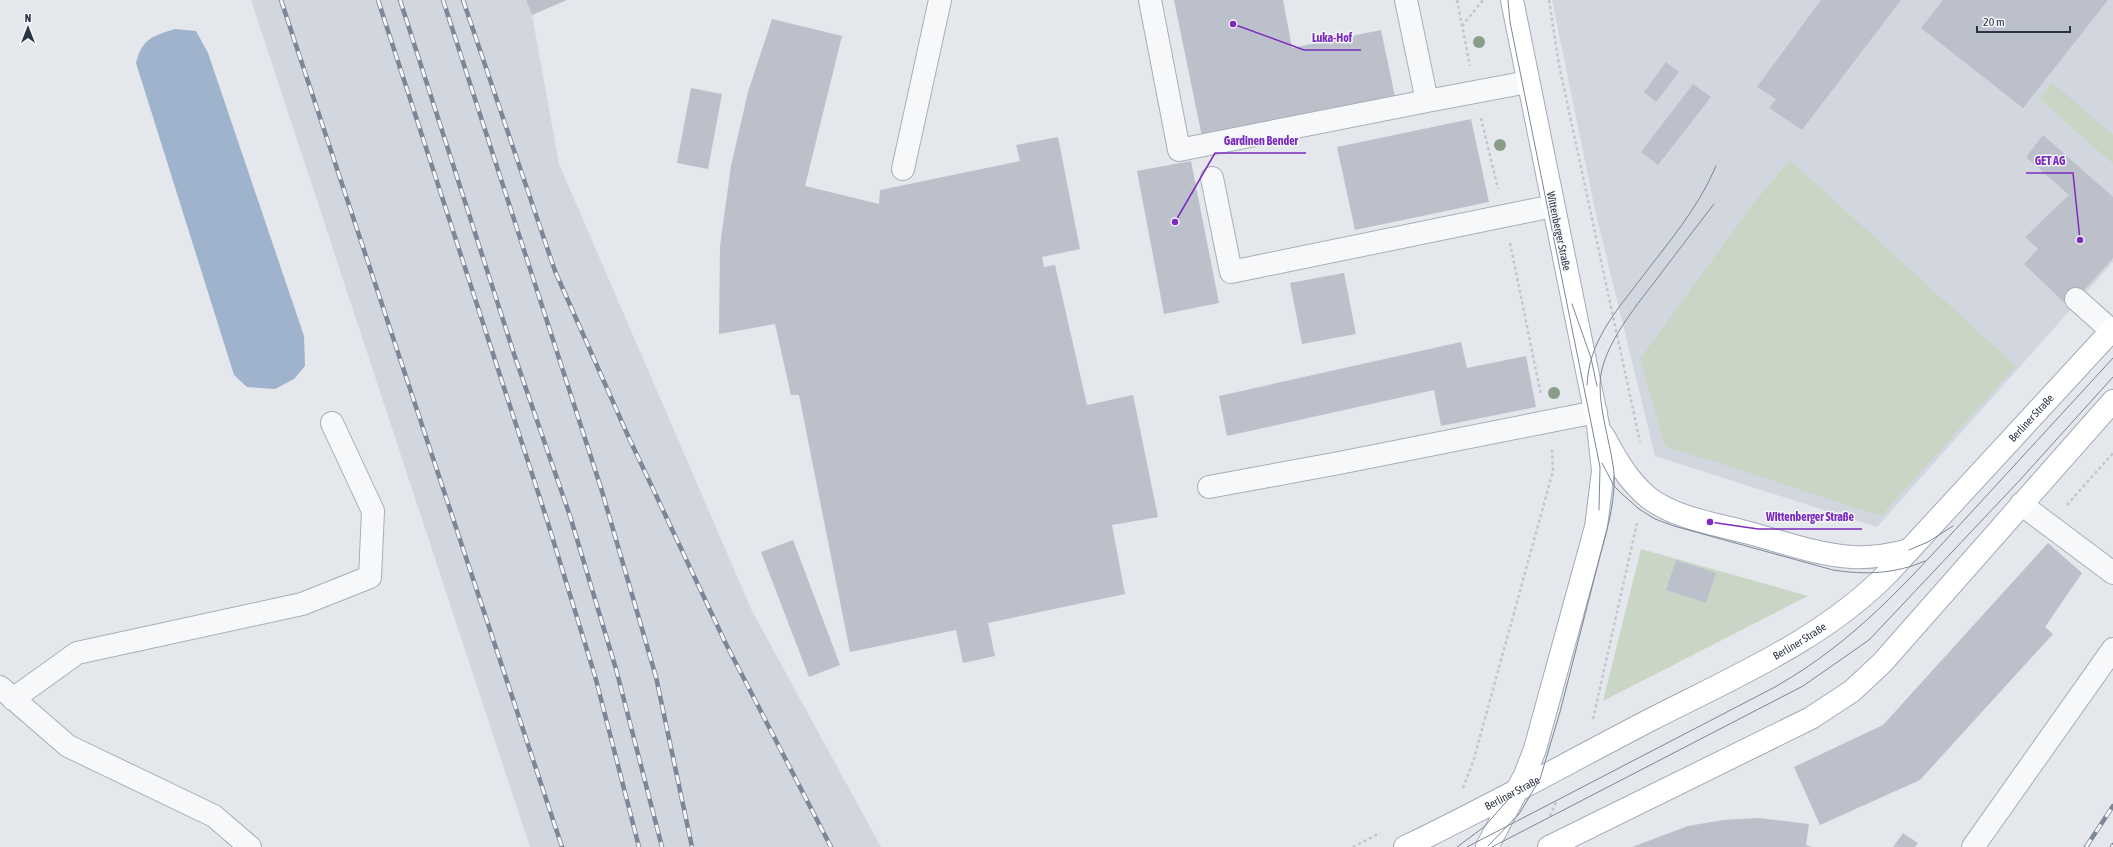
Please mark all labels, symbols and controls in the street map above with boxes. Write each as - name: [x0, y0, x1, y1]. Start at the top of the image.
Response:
- north arrow: [8, 8, 48, 48]
- scale bar: [1977, 8, 2070, 34]
- text: N: [25, 12, 31, 24]
- text: 20 m: [1983, 15, 2005, 29]
- callout: Luka-Hof: [1304, 26, 1361, 50]
- text: Luka-Hof: [1312, 31, 1353, 45]
- callout: Gardinen Bender: [1215, 129, 1306, 153]
- text: Gardinen Bender: [1224, 134, 1299, 148]
- callout: GET AG: [2026, 149, 2073, 173]
- text: GET AG: [2035, 154, 2066, 168]
- street label: Wittenberger Straße: [1545, 190, 1573, 272]
- street label: Berliner Straße: [2006, 392, 2056, 444]
- callout: Wittenberger Straße: [1758, 505, 1862, 529]
- text: Wittenberger Straße: [1765, 510, 1854, 524]
- street label: Berliner Straße: [1771, 620, 1828, 662]
- street label: Berliner Straße: [1483, 774, 1542, 812]

